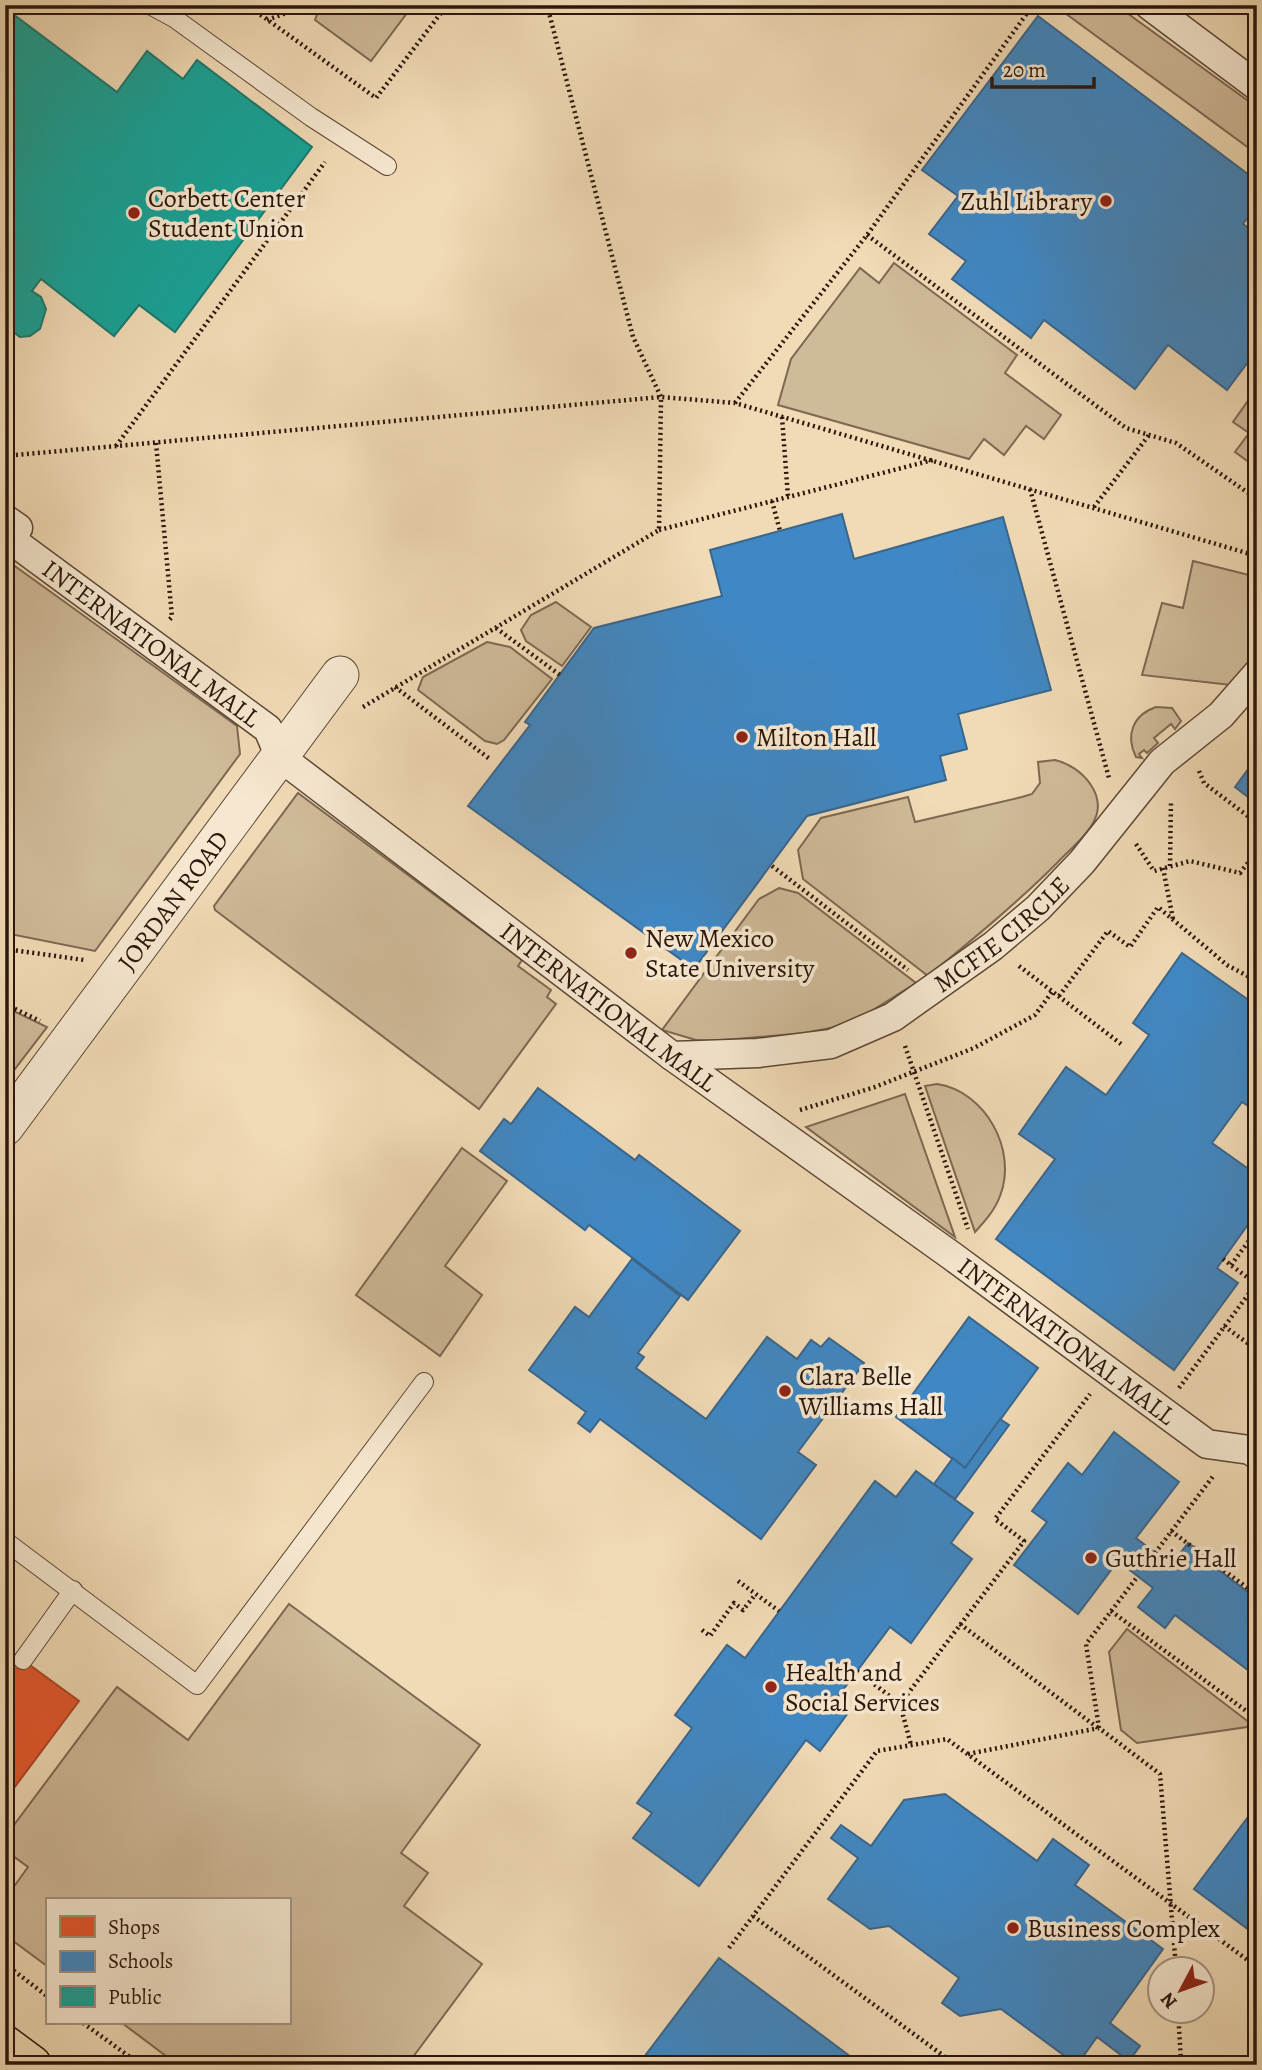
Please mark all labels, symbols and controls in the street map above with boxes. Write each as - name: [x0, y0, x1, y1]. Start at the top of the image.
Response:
- scale bar: [992, 46, 1094, 90]
- text: 20 m: [1003, 56, 1046, 84]
- place label: Corbett Center Student Union: [148, 181, 306, 246]
- place label: Zuhl Library: [961, 184, 1092, 219]
- marker: Zuhl Library: [1098, 193, 1114, 209]
- marker: Corbett Center Student Union: [126, 205, 142, 221]
- street label: INTERNATIONAL MALL: [35, 551, 268, 736]
- place label: Milton Hall: [756, 720, 876, 755]
- marker: Milton Hall: [734, 729, 750, 745]
- street label: JORDAN ROAD: [109, 823, 236, 978]
- street label: MCFIE CIRCLE: [926, 868, 1077, 1000]
- street label: INTERNATIONAL MALL: [493, 914, 724, 1100]
- place label: New Mexico State University: [645, 921, 815, 986]
- marker: New Mexico State University: [623, 945, 639, 961]
- street label: INTERNATIONAL MALL: [951, 1249, 1184, 1433]
- place label: Clara Belle Williams Hall: [798, 1359, 943, 1424]
- marker: Clara Belle Williams Hall: [777, 1383, 793, 1399]
- place label: Guthrie Hall: [1105, 1541, 1236, 1576]
- marker: Guthrie Hall: [1083, 1550, 1099, 1566]
- place label: Health and Social Services: [785, 1655, 940, 1720]
- marker: Health and Social Services: [763, 1679, 779, 1695]
- legend: [46, 1898, 290, 2024]
- place label: Business Complex: [1027, 1911, 1221, 1946]
- text: Shops: [108, 1913, 160, 1941]
- marker: Business Complex: [1005, 1920, 1021, 1936]
- text: Schools: [108, 1947, 173, 1975]
- north arrow: [1146, 1954, 1216, 2024]
- text: Public: [108, 1983, 162, 2011]
- text: N: [1154, 1987, 1183, 2014]

